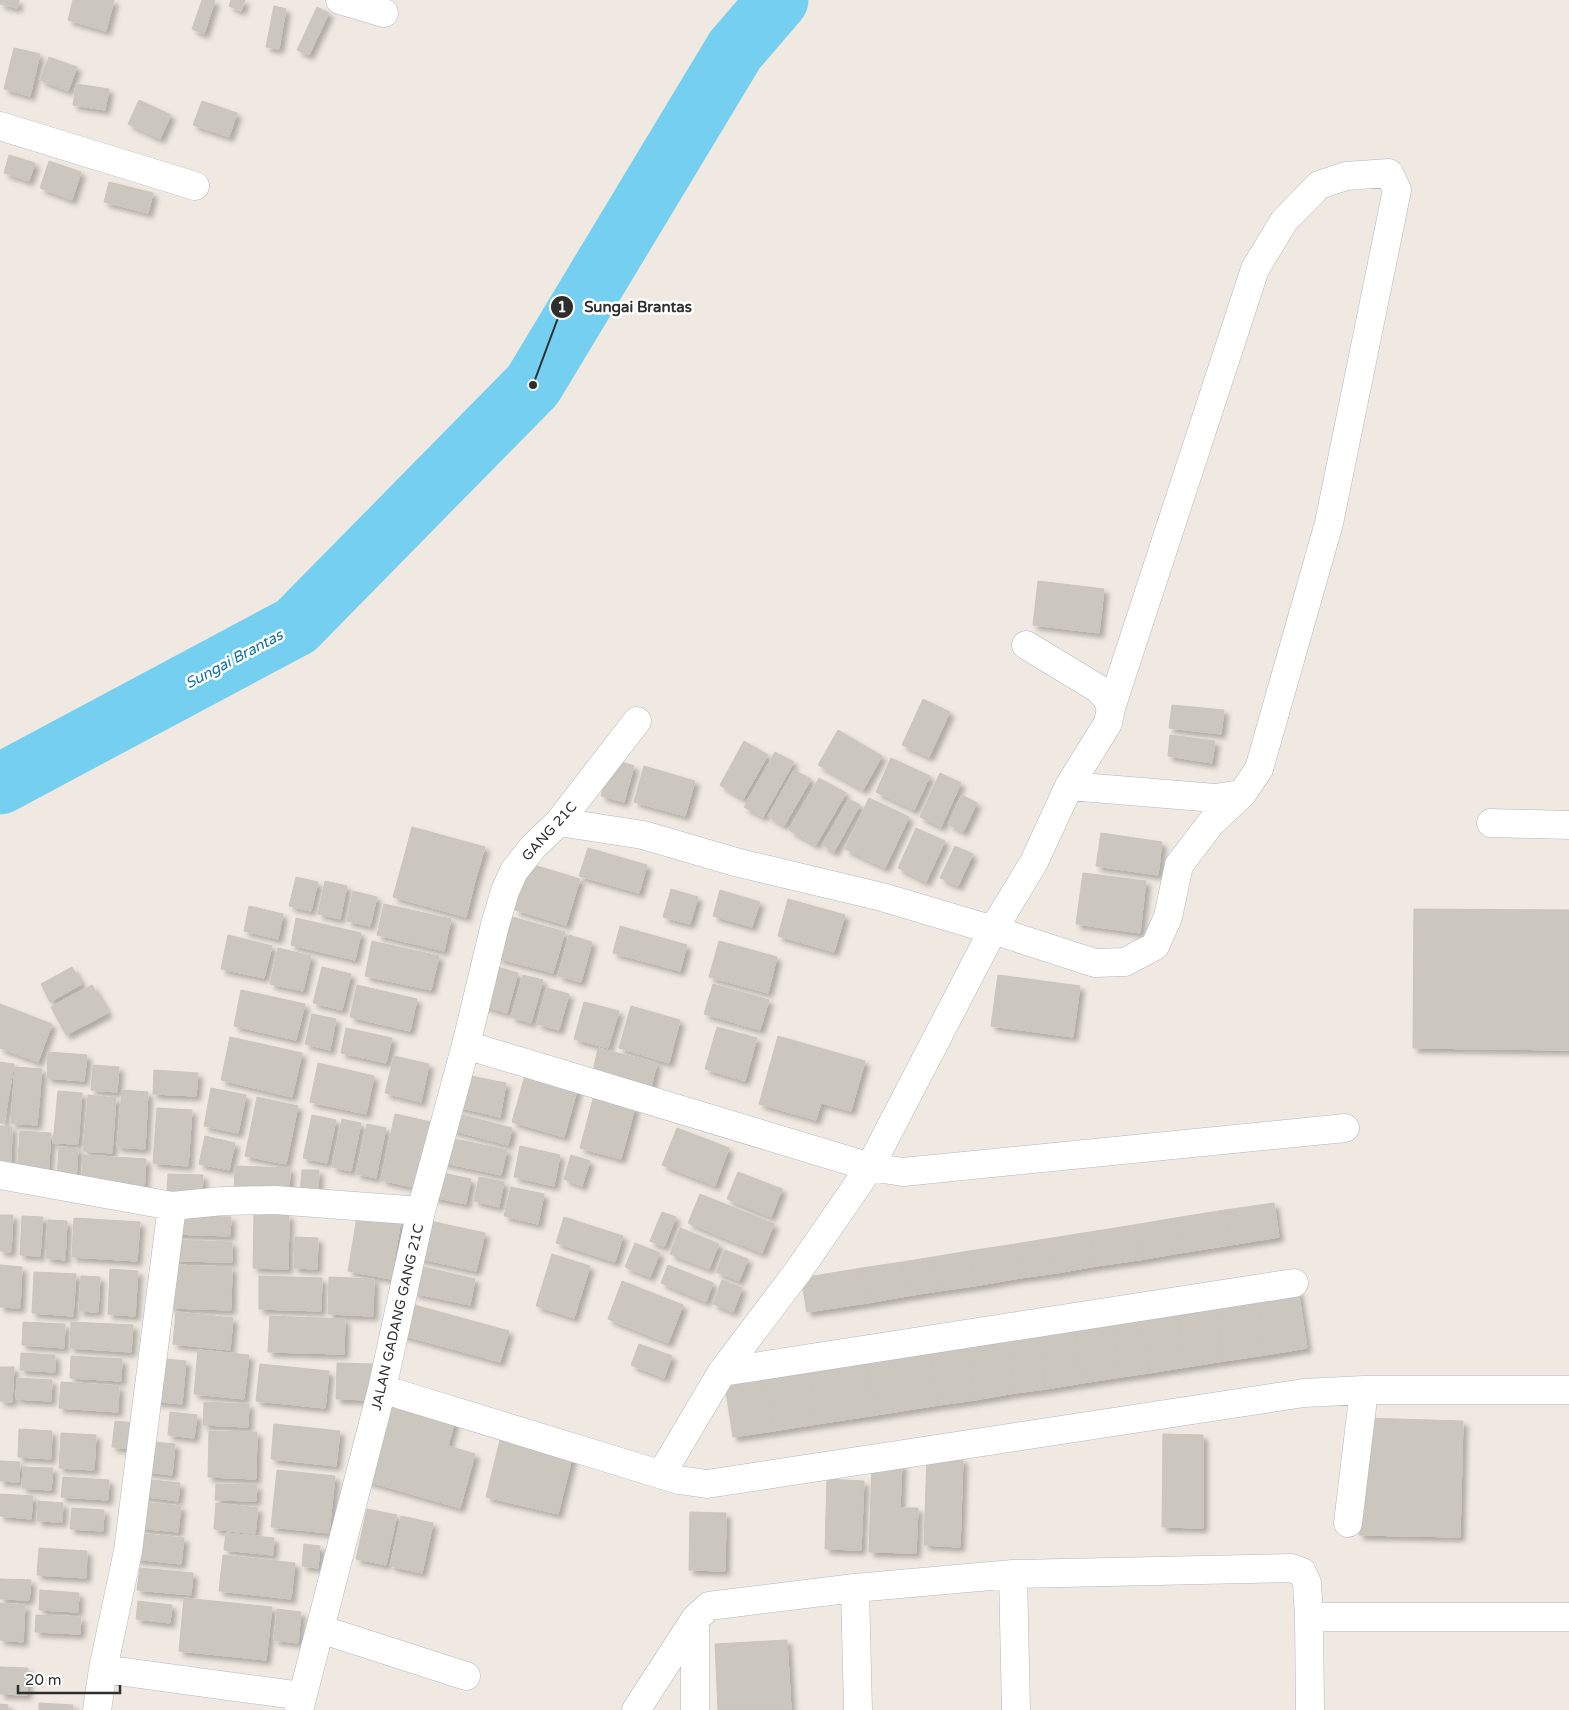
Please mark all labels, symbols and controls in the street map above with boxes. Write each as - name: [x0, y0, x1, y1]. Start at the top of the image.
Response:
- callout: Sungai Brantas: [550, 292, 702, 322]
- text: 1: [557, 298, 567, 316]
- text: Sungai Brantas: [584, 298, 692, 317]
- water label: Sungai Brantas: [182, 625, 287, 692]
- street label: GANG 21C: [518, 798, 581, 864]
- street label: JALAN GADANG GANG 21C: [368, 1222, 427, 1412]
- scale bar: [18, 1662, 120, 1694]
- text: 20 m: [25, 1671, 62, 1689]

